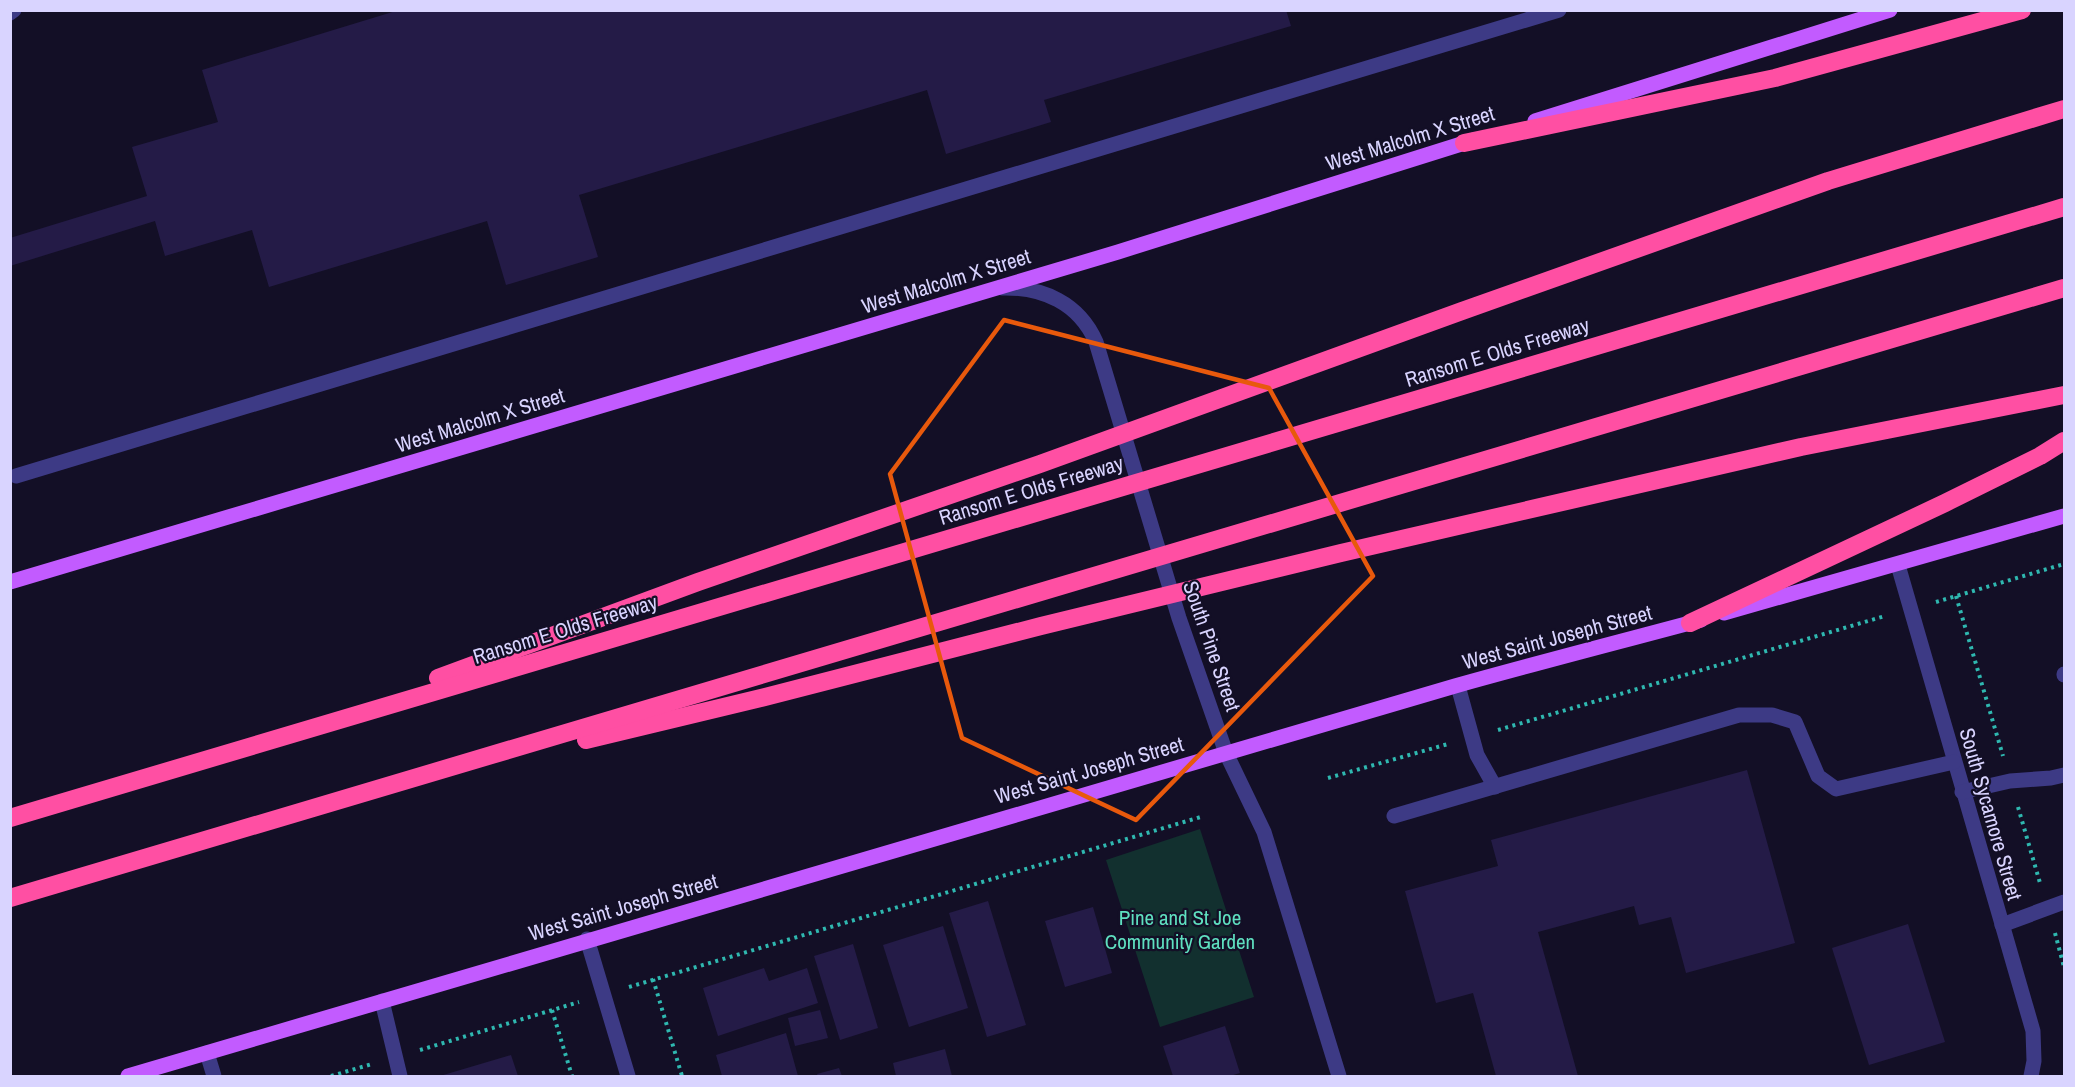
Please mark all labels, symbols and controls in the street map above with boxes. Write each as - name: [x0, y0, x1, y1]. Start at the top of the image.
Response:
- street label: West Malcolm X Street: [1322, 99, 1498, 177]
- street label: West Malcolm X Street: [858, 242, 1034, 320]
- street label: Ransom E Olds Freeway: [1401, 310, 1593, 394]
- street label: West Malcolm X Street: [392, 381, 568, 459]
- street label: Ransom E Olds Freeway: [935, 448, 1127, 532]
- street label: South Pine Street: [1176, 577, 1248, 715]
- street label: Ransom E Olds Freeway: [469, 587, 661, 671]
- street label: West Saint Joseph Street: [1459, 598, 1655, 676]
- street label: South Sycamore Street: [1953, 724, 2030, 904]
- street label: West Saint Joseph Street: [991, 729, 1187, 811]
- street label: West Saint Joseph Street: [525, 866, 721, 948]
- park label: Pine and St Joe Community Garden: [1105, 903, 1255, 956]

